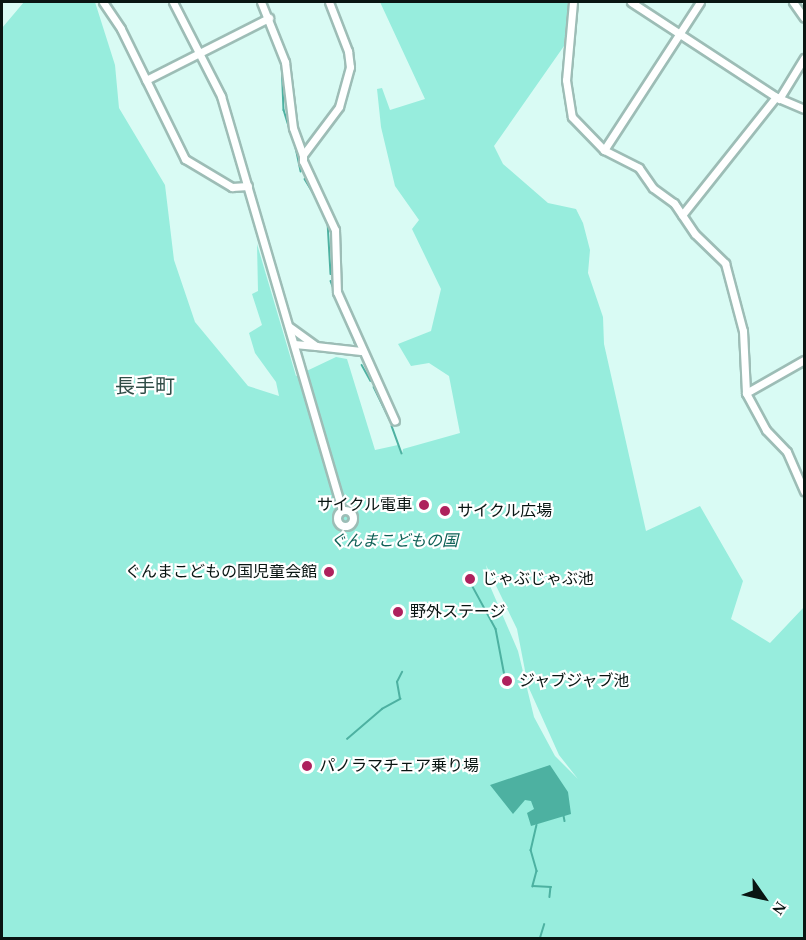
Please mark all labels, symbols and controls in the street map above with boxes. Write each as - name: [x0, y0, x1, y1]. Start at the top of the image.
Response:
- district label: 長手町: [115, 374, 175, 398]
- place label: サイクル電車: [316, 495, 412, 515]
- marker: サイクル電車: [417, 498, 431, 512]
- place label: サイクル広場: [457, 501, 553, 521]
- marker: サイクル広場: [438, 504, 452, 518]
- park label: ぐんまこどもの国: [330, 531, 458, 551]
- place label: ぐんまこどもの国児童会館: [125, 562, 317, 582]
- marker: ぐんまこどもの国児童会館: [322, 565, 336, 579]
- place label: じゃぶじゃぶ池: [482, 569, 594, 589]
- marker: じゃぶじゃぶ池: [463, 572, 477, 586]
- place label: 野外ステージ: [410, 602, 506, 622]
- marker: 野外ステージ: [391, 605, 405, 619]
- place label: ジャブジャブ池: [519, 671, 631, 691]
- marker: ジャブジャブ池: [500, 674, 514, 688]
- place label: パノラマチェア乗り場: [319, 756, 479, 776]
- marker: パノラマチェア乗り場: [300, 759, 314, 773]
- north arrow: [734, 868, 794, 928]
- text: N: [769, 899, 790, 918]

